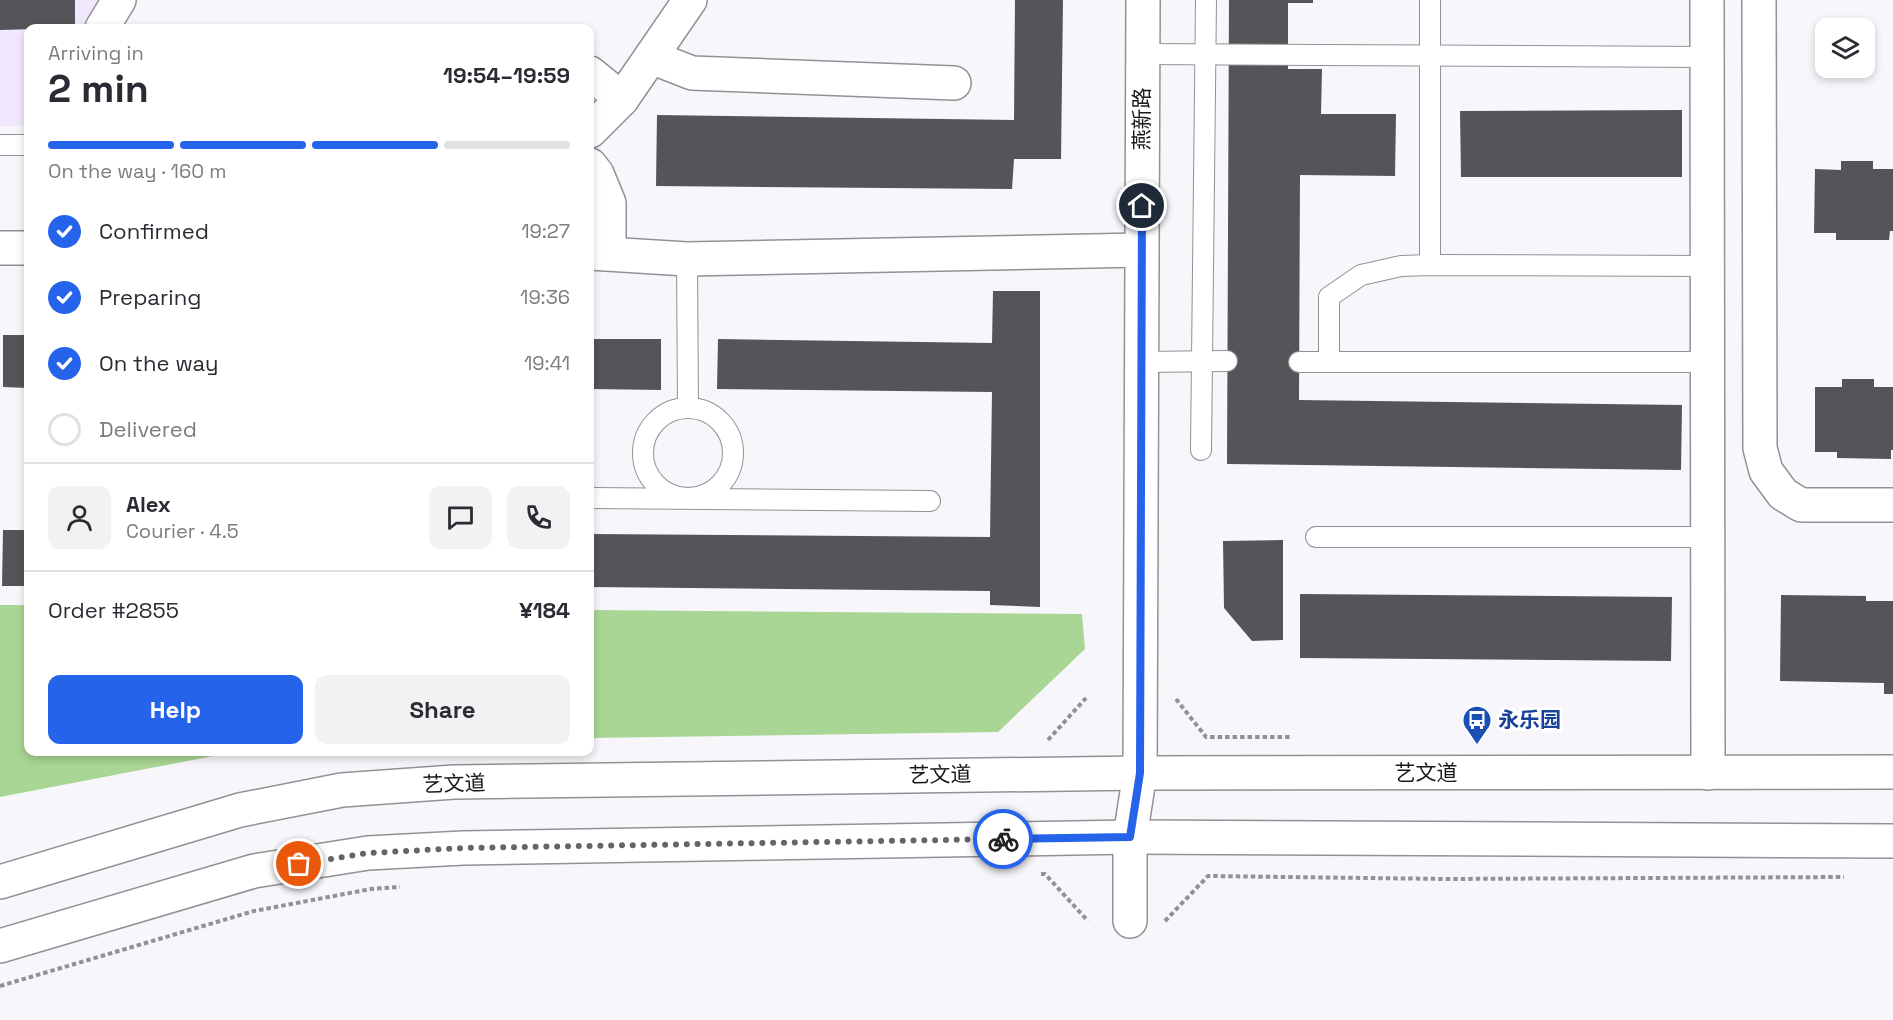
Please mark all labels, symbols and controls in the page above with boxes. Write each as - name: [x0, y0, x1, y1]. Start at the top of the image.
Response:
- map controls: [1815, 18, 1875, 78]
- button: layers: [1815, 18, 1875, 78]
- text: Arriving in: [48, 40, 144, 66]
- text: 19:54–19:59: [443, 61, 570, 89]
- text: 2 min: [48, 64, 149, 113]
- street label: 燕新路: [1128, 88, 1155, 151]
- text: On the way · 160 m: [48, 158, 226, 184]
- pin: [1116, 180, 1167, 231]
- icon: home: [1125, 189, 1158, 222]
- icon: check: [48, 215, 81, 248]
- text: Confirmed: [99, 217, 209, 245]
- text: 19:27: [521, 218, 570, 244]
- icon: check: [48, 281, 81, 314]
- text: Preparing: [99, 283, 201, 311]
- text: 19:36: [520, 284, 570, 310]
- icon: check: [48, 347, 81, 380]
- text: On the way: [99, 349, 218, 377]
- text: 19:41: [524, 350, 570, 376]
- text: Delivered: [99, 415, 197, 443]
- button: person: [48, 486, 111, 549]
- button: chat: [429, 486, 492, 549]
- button: phone: [507, 486, 570, 549]
- text: Alex: [126, 490, 171, 518]
- text: Courier · 4.5: [126, 518, 239, 544]
- text: Order #2855: [48, 596, 179, 624]
- text: ¥184: [519, 596, 570, 624]
- button: Help: [48, 675, 303, 744]
- button: Share: [315, 675, 570, 744]
- bus stop icon: 永乐园: [1461, 704, 1493, 746]
- place label: 永乐园: [1498, 706, 1561, 733]
- street label: 艺文道: [1395, 759, 1458, 786]
- street label: 艺文道: [908, 760, 972, 789]
- street label: 艺文道: [422, 769, 486, 798]
- courier: [973, 809, 1033, 869]
- icon: bike: [987, 823, 1020, 856]
- pin: [273, 838, 324, 889]
- icon: bag: [282, 847, 315, 880]

